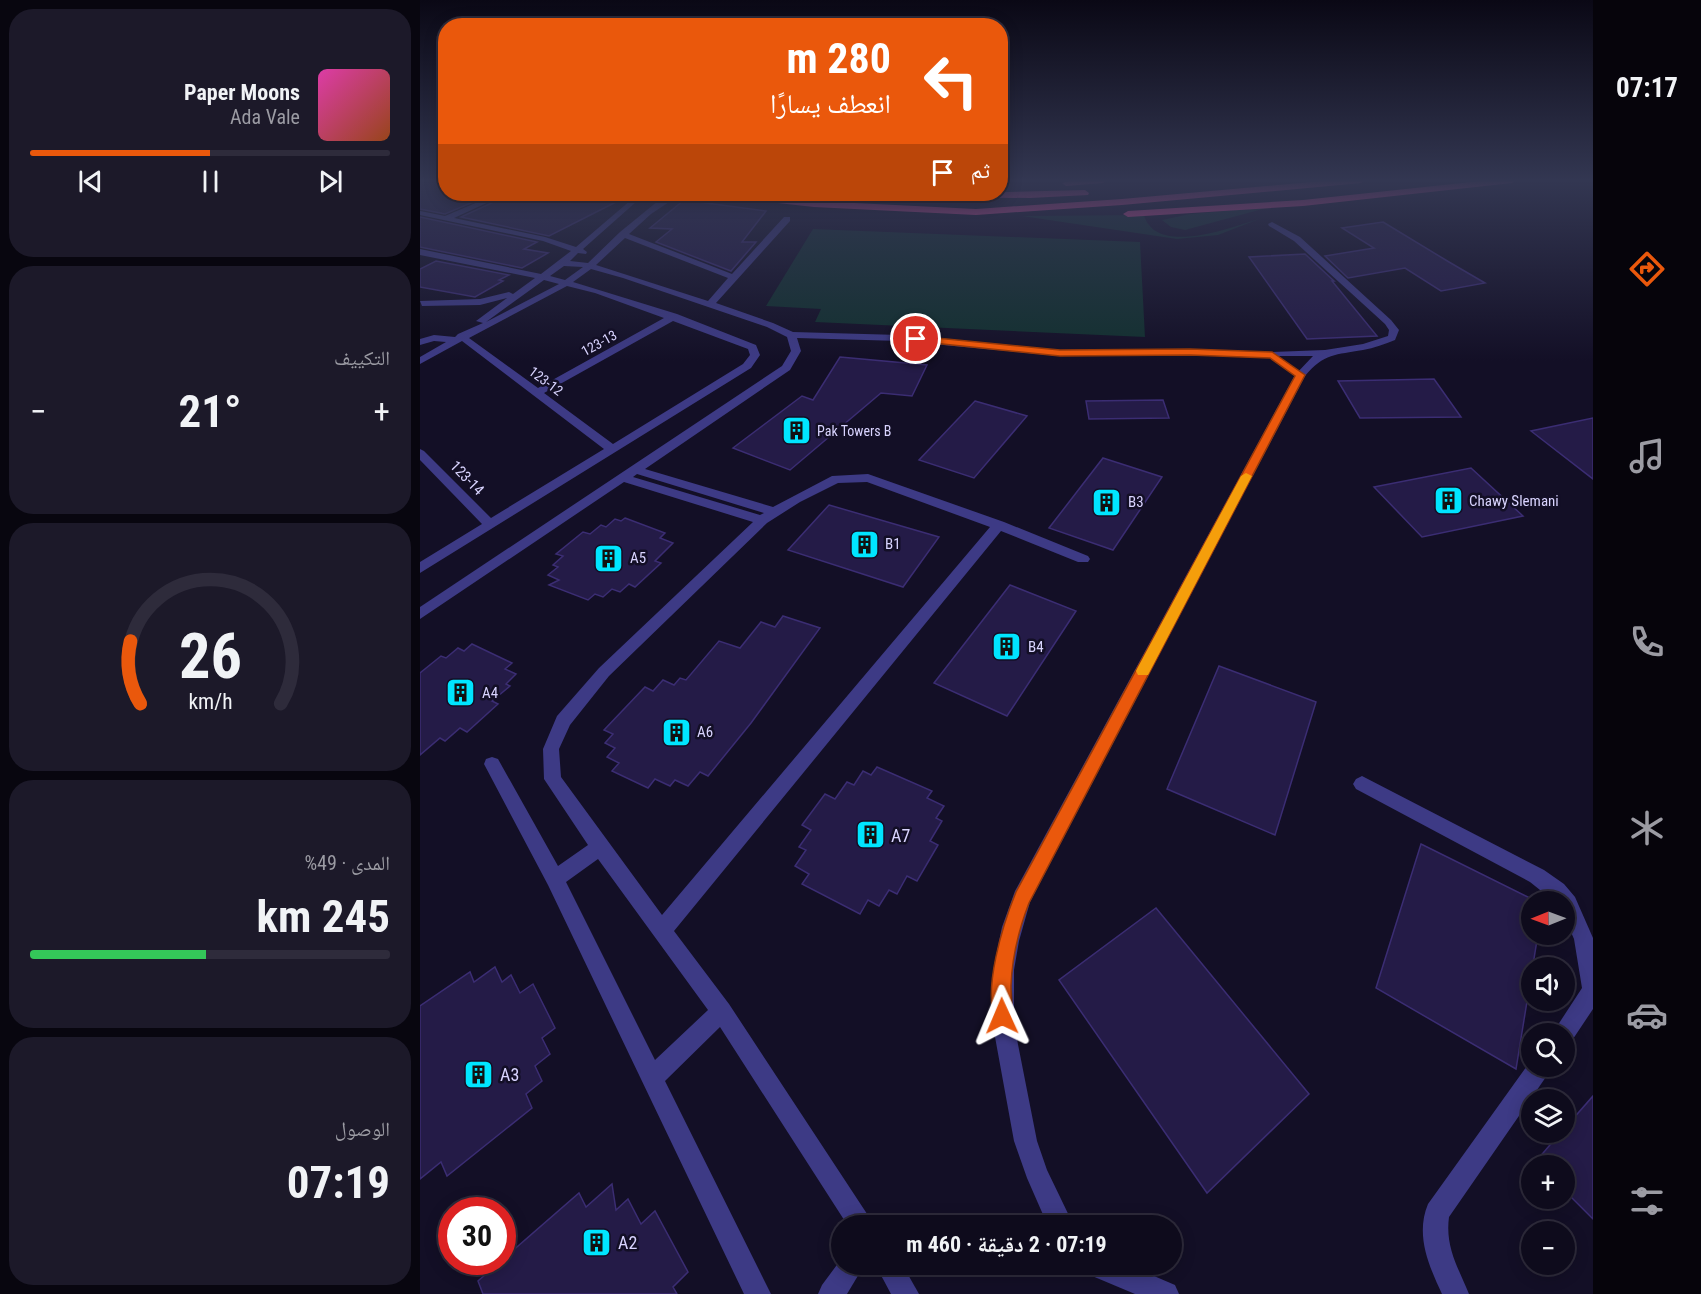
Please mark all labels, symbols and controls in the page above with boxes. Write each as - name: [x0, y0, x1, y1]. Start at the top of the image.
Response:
- text: 280 m: [786, 34, 891, 83]
- icon: left: [912, 42, 990, 120]
- text: 07:17: [1616, 72, 1678, 104]
- text: Paper Moons: [184, 80, 300, 105]
- text: انعطف يسارًا: [770, 88, 891, 120]
- text: Ada Vale: [230, 105, 300, 129]
- icon: arrive: [926, 156, 959, 189]
- text: ثم: [971, 158, 990, 183]
- icon: previous: [74, 165, 107, 198]
- icon: pause: [194, 165, 227, 198]
- icon: next: [314, 165, 347, 198]
- icon: directions: [1626, 248, 1668, 290]
- pin: [890, 313, 941, 364]
- icon: arrive: [899, 322, 932, 355]
- street label: 123-13: [578, 327, 620, 359]
- text: التكييف: [334, 346, 390, 370]
- street label: 123-12: [526, 363, 566, 399]
- text: 21°: [179, 385, 242, 438]
- text: −: [30, 392, 47, 431]
- text: +: [374, 392, 390, 431]
- building icon: Pak Towers B: [780, 415, 812, 447]
- place label: Pak Towers B: [817, 423, 891, 439]
- icon: music: [1626, 435, 1668, 477]
- street label: 123-14: [446, 457, 488, 499]
- building icon: Chawy Slemani: [1432, 485, 1464, 517]
- building icon: B3: [1091, 486, 1123, 518]
- place label: Chawy Slemani: [1469, 492, 1559, 510]
- place label: B3: [1128, 493, 1144, 511]
- building icon: B1: [848, 528, 880, 560]
- place label: B1: [885, 535, 901, 553]
- building icon: A5: [593, 542, 625, 574]
- place label: A5: [630, 549, 646, 567]
- text: 26: [178, 620, 242, 693]
- icon: phone: [1626, 621, 1668, 663]
- building icon: B4: [991, 631, 1023, 663]
- place label: B4: [1028, 638, 1044, 656]
- building icon: A4: [445, 677, 477, 709]
- place label: A4: [482, 684, 498, 702]
- text: km/h: [188, 689, 232, 714]
- building icon: A6: [660, 716, 692, 748]
- place label: A6: [697, 723, 713, 741]
- icon: climate: [1626, 807, 1668, 849]
- building icon: A7: [854, 819, 886, 851]
- place label: A7: [891, 825, 910, 846]
- text: المدى · 49%: [304, 851, 390, 875]
- text: 245 km: [257, 890, 390, 943]
- north arrow: [1521, 891, 1575, 945]
- map controls: [1521, 891, 1575, 1275]
- button: sound: [1521, 957, 1575, 1011]
- position arrow: [970, 984, 1034, 1048]
- icon: car: [1626, 994, 1668, 1036]
- button: search: [1521, 1023, 1575, 1077]
- building icon: A3: [463, 1058, 495, 1090]
- place label: A3: [500, 1064, 519, 1085]
- button: layers: [1521, 1089, 1575, 1143]
- text: الوصول: [335, 1117, 390, 1141]
- button: +: [1521, 1155, 1575, 1209]
- text: 07:19: [287, 1156, 390, 1209]
- icon: filters: [1626, 1180, 1668, 1222]
- speed limit sign: 30: [438, 1197, 516, 1275]
- button: −: [1521, 1221, 1575, 1275]
- building icon: A2: [581, 1226, 613, 1258]
- place label: A2: [618, 1232, 637, 1253]
- text: 07:19 · 2 دقيقة · 460 m: [906, 1232, 1107, 1257]

